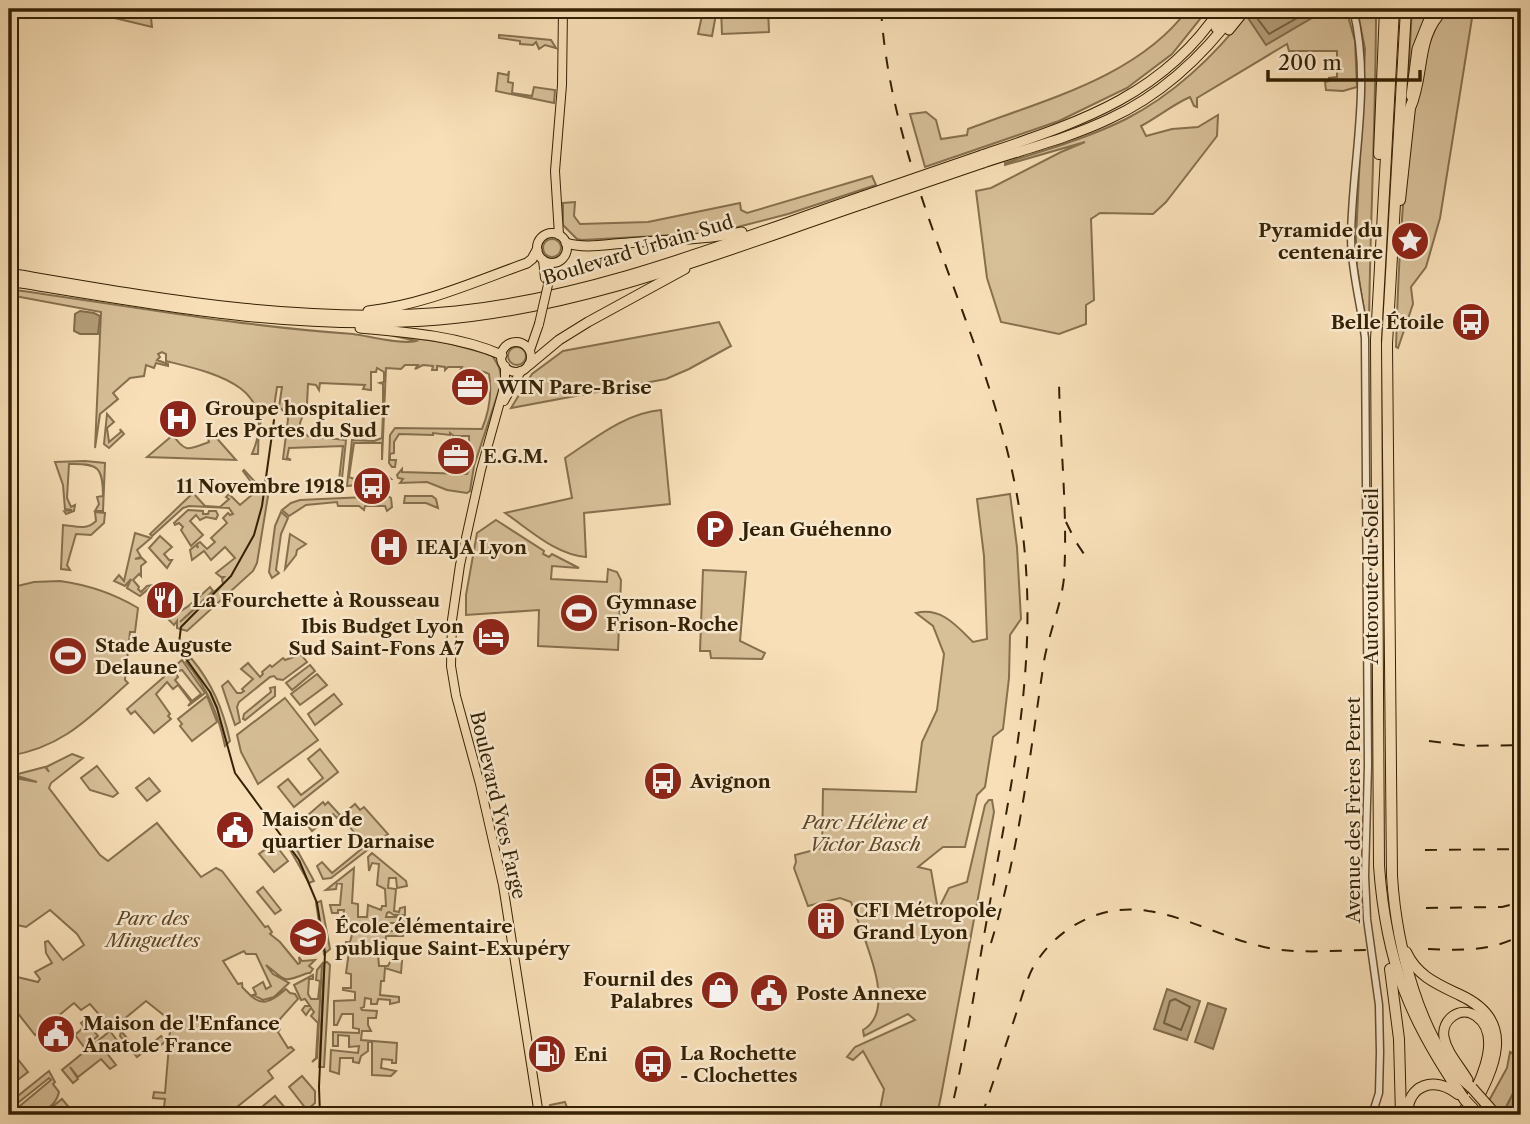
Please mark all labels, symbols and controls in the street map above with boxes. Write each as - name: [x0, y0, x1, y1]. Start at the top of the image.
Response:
- scale bar: [1268, 38, 1420, 82]
- text: 200 m: [1278, 50, 1342, 75]
- street label: Boulevard Urbain Sud: [540, 210, 736, 290]
- place label: Pyramide du centenaire: [1258, 219, 1383, 264]
- place icon: Pyramide du centenaire: [1389, 220, 1431, 262]
- bus stop icon: Belle Étoile: [1450, 301, 1492, 343]
- place label: Belle Étoile: [1331, 311, 1444, 334]
- office icon: WIN Pare-Brise: [449, 366, 491, 408]
- place label: WIN Pare-Brise: [496, 376, 652, 399]
- place label: Groupe hospitalier Les Portes du Sud: [205, 397, 391, 442]
- hospital icon: Groupe hospitalier Les Portes du Sud: [157, 398, 199, 440]
- office icon: E.G.M.: [435, 435, 477, 477]
- place label: E.G.M.: [483, 445, 548, 468]
- bus stop icon: 11 Novembre 1918: [351, 465, 393, 507]
- place label: 11 Novembre 1918: [176, 475, 345, 498]
- street label: Autoroute du Soleil: [1360, 487, 1383, 665]
- parking icon: Jean Guéhenno: [694, 508, 736, 550]
- place label: Jean Guéhenno: [739, 518, 892, 541]
- hospital icon: IEAJA Lyon: [368, 526, 410, 568]
- place label: IEAJA Lyon: [416, 536, 527, 559]
- restaurant icon: La Fourchette à Rousseau: [144, 579, 186, 621]
- place label: La Fourchette à Rousseau: [192, 589, 440, 612]
- place label: Gymnase Frison-Roche: [606, 591, 738, 636]
- sports icon: Gymnase Frison-Roche: [558, 592, 600, 634]
- place label: Ibis Budget Lyon Sud Saint-Fons A7: [288, 615, 464, 660]
- hotel icon: Ibis Budget Lyon Sud Saint-Fons A7: [470, 616, 512, 658]
- place label: Stade Auguste Delaune: [95, 634, 232, 679]
- sports icon: Stade Auguste Delaune: [47, 635, 89, 677]
- street label: Avenue des Frères Perret: [1342, 697, 1365, 924]
- street label: Boulevard Yves Farge: [465, 709, 531, 901]
- bus stop icon: Avignon: [642, 760, 684, 802]
- place label: Avignon: [689, 770, 771, 793]
- place label: Maison de quartier Darnaise: [262, 808, 435, 853]
- public building icon: Maison de quartier Darnaise: [214, 809, 256, 851]
- park label: Parc Hélène et Victor Basch: [800, 811, 929, 856]
- place label: CFI Métropole Grand Lyon: [853, 899, 997, 944]
- building icon: CFI Métropole Grand Lyon: [805, 900, 847, 942]
- park label: Parc des Minguettes: [104, 907, 201, 952]
- place label: École élémentaire publique Saint-Exupéry: [335, 915, 571, 960]
- school or university icon: École élémentaire publique Saint-Exupéry: [287, 916, 329, 958]
- place label: Fournil des Palabres: [583, 968, 693, 1013]
- shop icon: Fournil des Palabres: [699, 969, 741, 1011]
- public building icon: Poste Annexe: [748, 972, 790, 1014]
- place label: Poste Annexe: [796, 982, 927, 1005]
- place label: Maison de l'Enfance Anatole France: [82, 1012, 280, 1057]
- public building icon: Maison de l'Enfance Anatole France: [35, 1013, 77, 1055]
- fuel station icon: Eni: [526, 1033, 568, 1075]
- place label: La Rochette - Clochettes: [680, 1042, 798, 1087]
- place label: Eni: [574, 1043, 608, 1066]
- bus stop icon: La Rochette - Clochettes: [632, 1043, 674, 1085]

